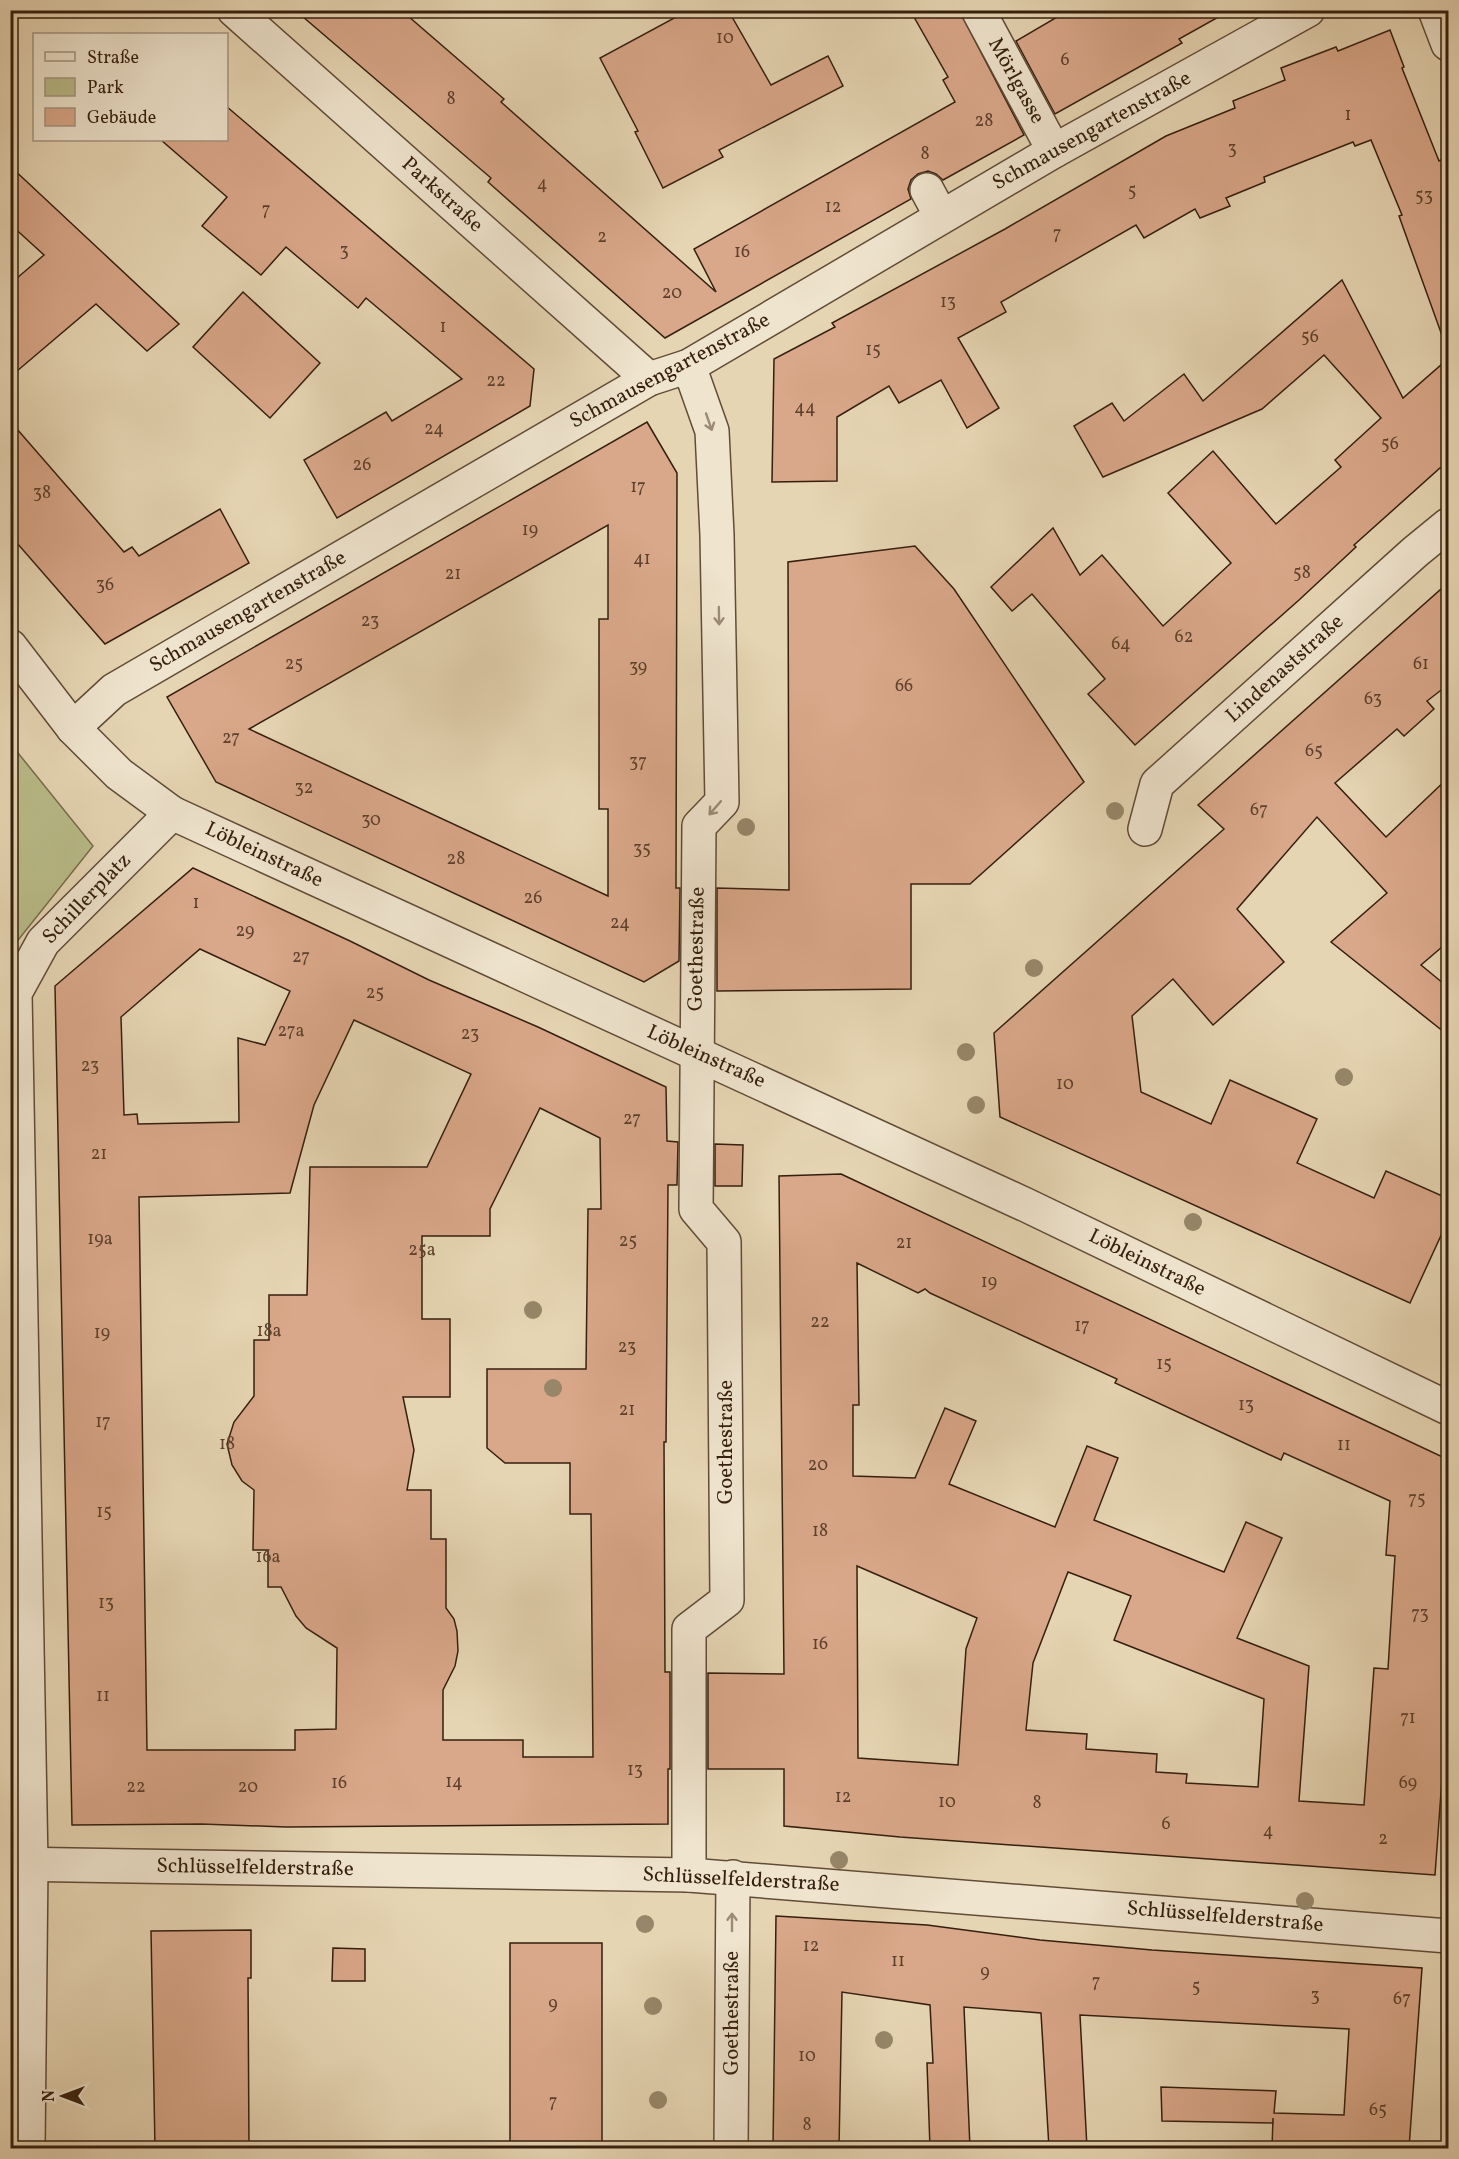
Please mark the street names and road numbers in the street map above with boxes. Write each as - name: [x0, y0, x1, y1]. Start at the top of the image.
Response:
- street label: Mörlgasse: [980, 33, 1052, 129]
- street label: Schmausengartenstraße: [987, 64, 1197, 198]
- street label: Parkstraße: [395, 150, 489, 240]
- street label: Schmausengartenstraße: [565, 306, 775, 436]
- street label: Schmausengartenstraße: [144, 544, 352, 680]
- street label: Lindenaststraße: [1220, 608, 1350, 730]
- street label: Löbleinstraße: [200, 815, 328, 895]
- street label: Schillerplatz: [36, 847, 138, 951]
- street label: Goethestraße: [681, 886, 713, 1011]
- street label: Löbleinstraße: [642, 1018, 770, 1096]
- street label: Löbleinstraße: [1083, 1222, 1211, 1304]
- street label: Goethestraße: [712, 1380, 741, 1504]
- street label: Schlüsselfelderstraße: [156, 1852, 354, 1884]
- street label: Schlüsselfelderstraße: [642, 1860, 840, 1900]
- street label: Schlüsselfelderstraße: [1125, 1894, 1325, 1940]
- street label: Goethestraße: [718, 1951, 747, 2075]

